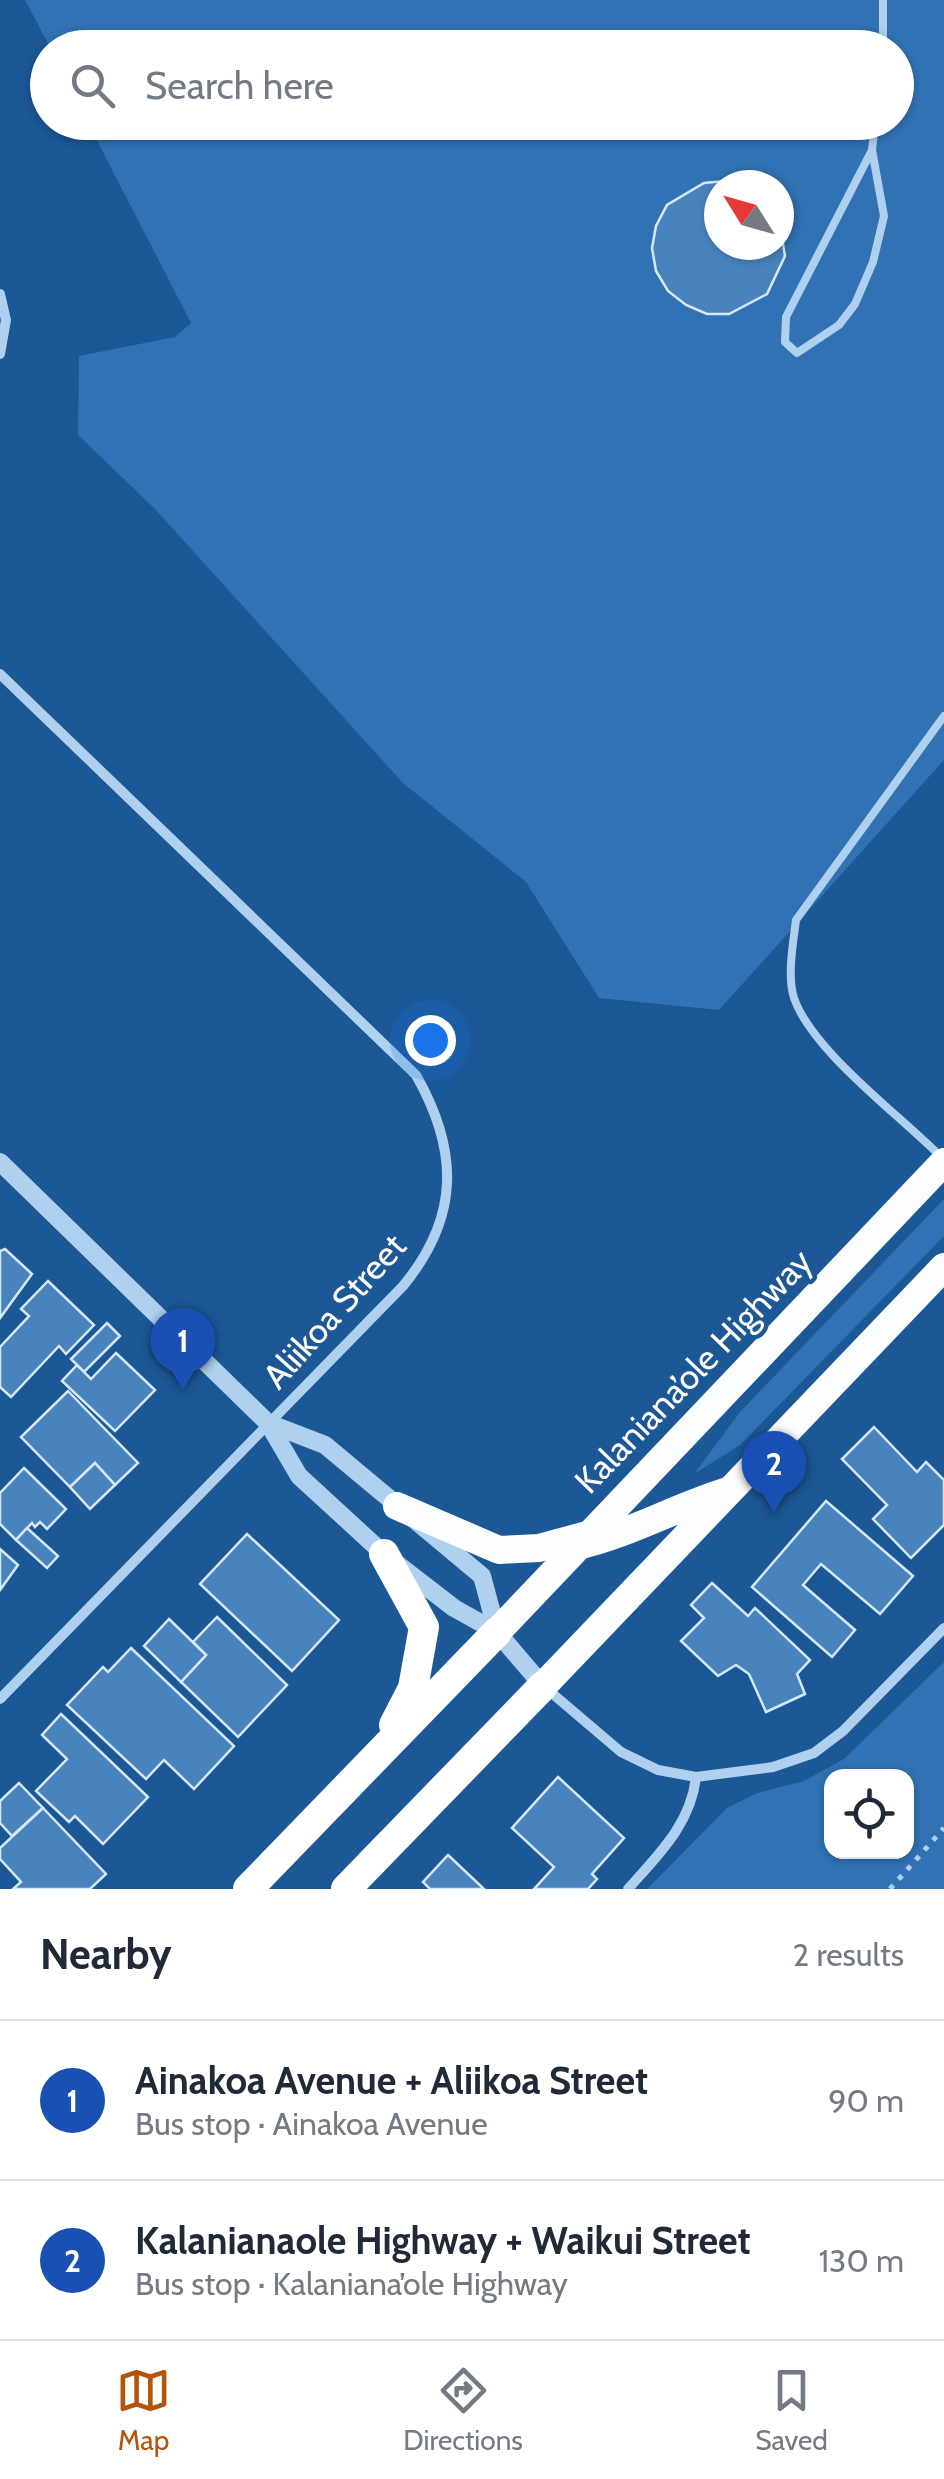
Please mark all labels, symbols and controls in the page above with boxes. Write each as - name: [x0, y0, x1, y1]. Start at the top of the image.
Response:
- search box: [30, 30, 914, 140]
- icon: search: [65, 58, 120, 113]
- text: Search here: [145, 62, 334, 109]
- north arrow: [704, 170, 794, 260]
- your location: [405, 1015, 456, 1066]
- street label: Aliikoa Street: [253, 1225, 415, 1397]
- street label: Kalaniana’ole Highway: [565, 1240, 821, 1502]
- pin: 1: [150, 1308, 216, 1390]
- pin: 2: [742, 1430, 806, 1513]
- map controls: [824, 1769, 914, 1859]
- button: locate: [824, 1769, 914, 1859]
- text: Nearby: [40, 1928, 172, 1980]
- text: 2 results: [793, 1935, 904, 1974]
- text: Ainakoa Avenue + Aliikoa Street: [135, 2057, 648, 2104]
- text: 1: [67, 2081, 78, 2120]
- text: 90 m: [828, 2081, 904, 2120]
- text: Bus stop · Ainakoa Avenue: [135, 2104, 488, 2143]
- text: Kalanianaole Highway + Waikui Street: [135, 2217, 751, 2264]
- text: 2: [64, 2241, 81, 2280]
- text: 130 m: [819, 2241, 904, 2280]
- text: Bus stop · Kalaniana’ole Highway: [135, 2264, 568, 2303]
- tab: Map: [116, 2363, 171, 2457]
- tab: Directions: [403, 2363, 523, 2457]
- tab: Saved: [755, 2363, 828, 2457]

